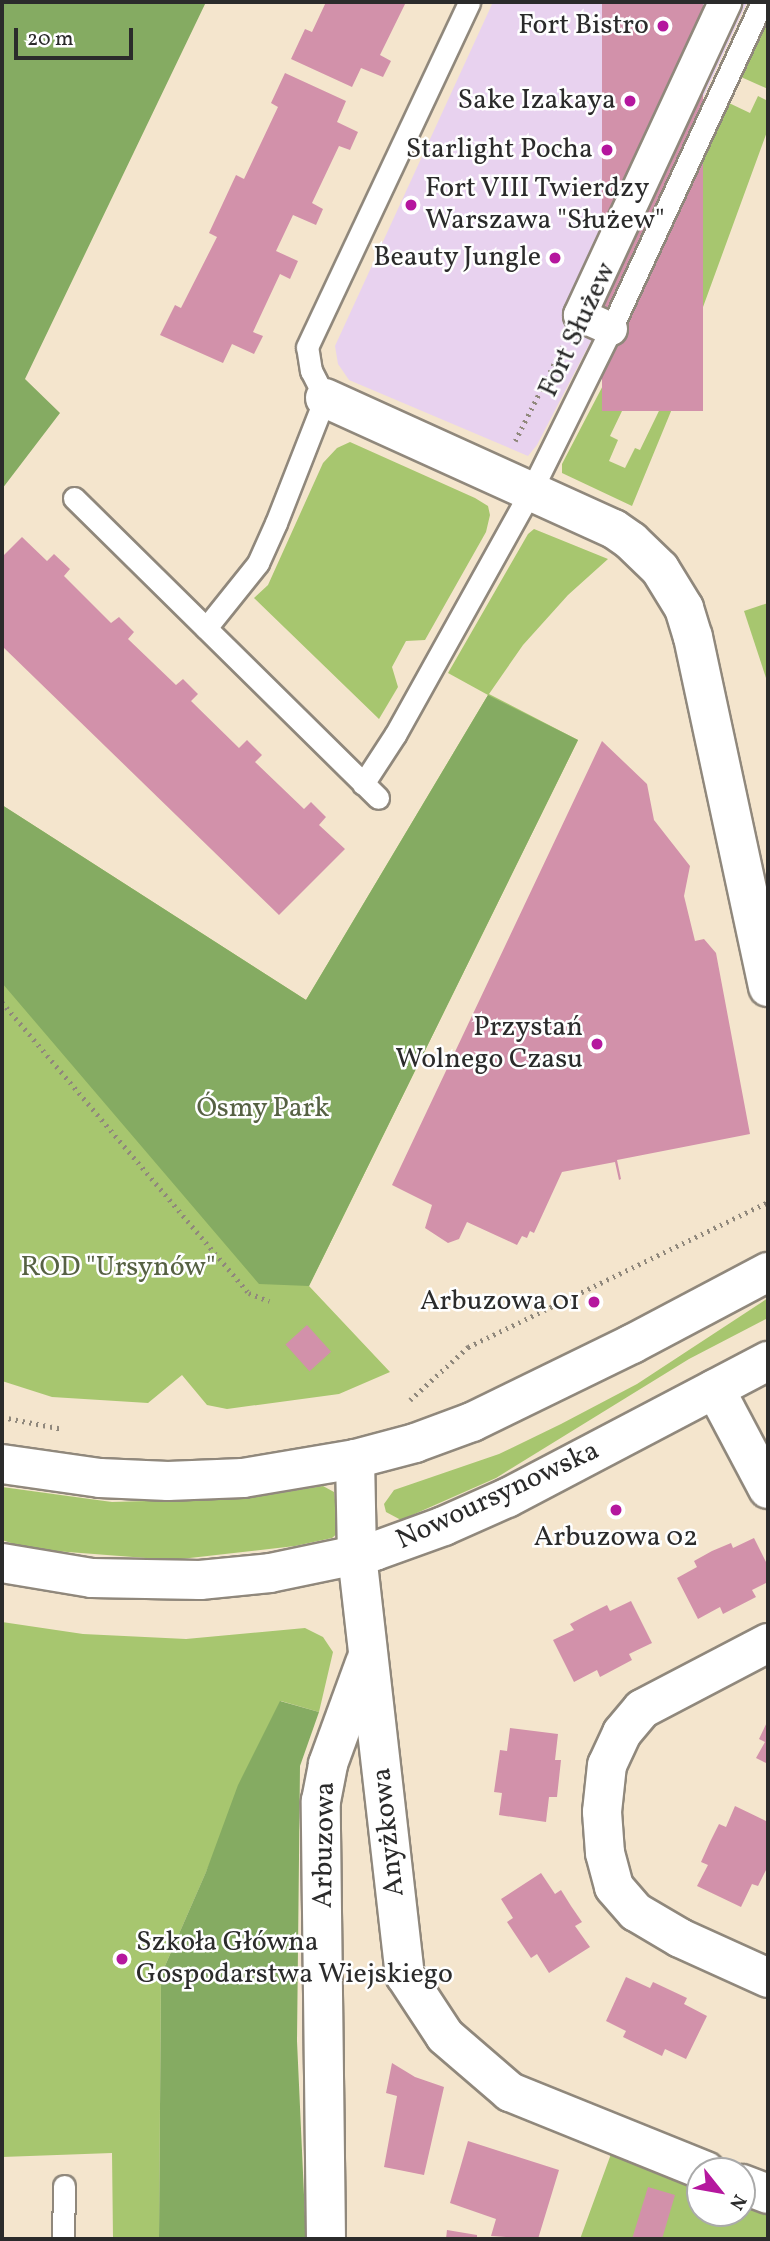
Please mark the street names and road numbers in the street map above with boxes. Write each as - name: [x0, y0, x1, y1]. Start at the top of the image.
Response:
- street label: Fort Służew: [532, 257, 624, 403]
- street label: Nowoursynowska: [391, 1434, 605, 1558]
- street label: Anyżkowa: [366, 1766, 412, 1898]
- street label: Arbuzowa: [307, 1781, 343, 1909]

